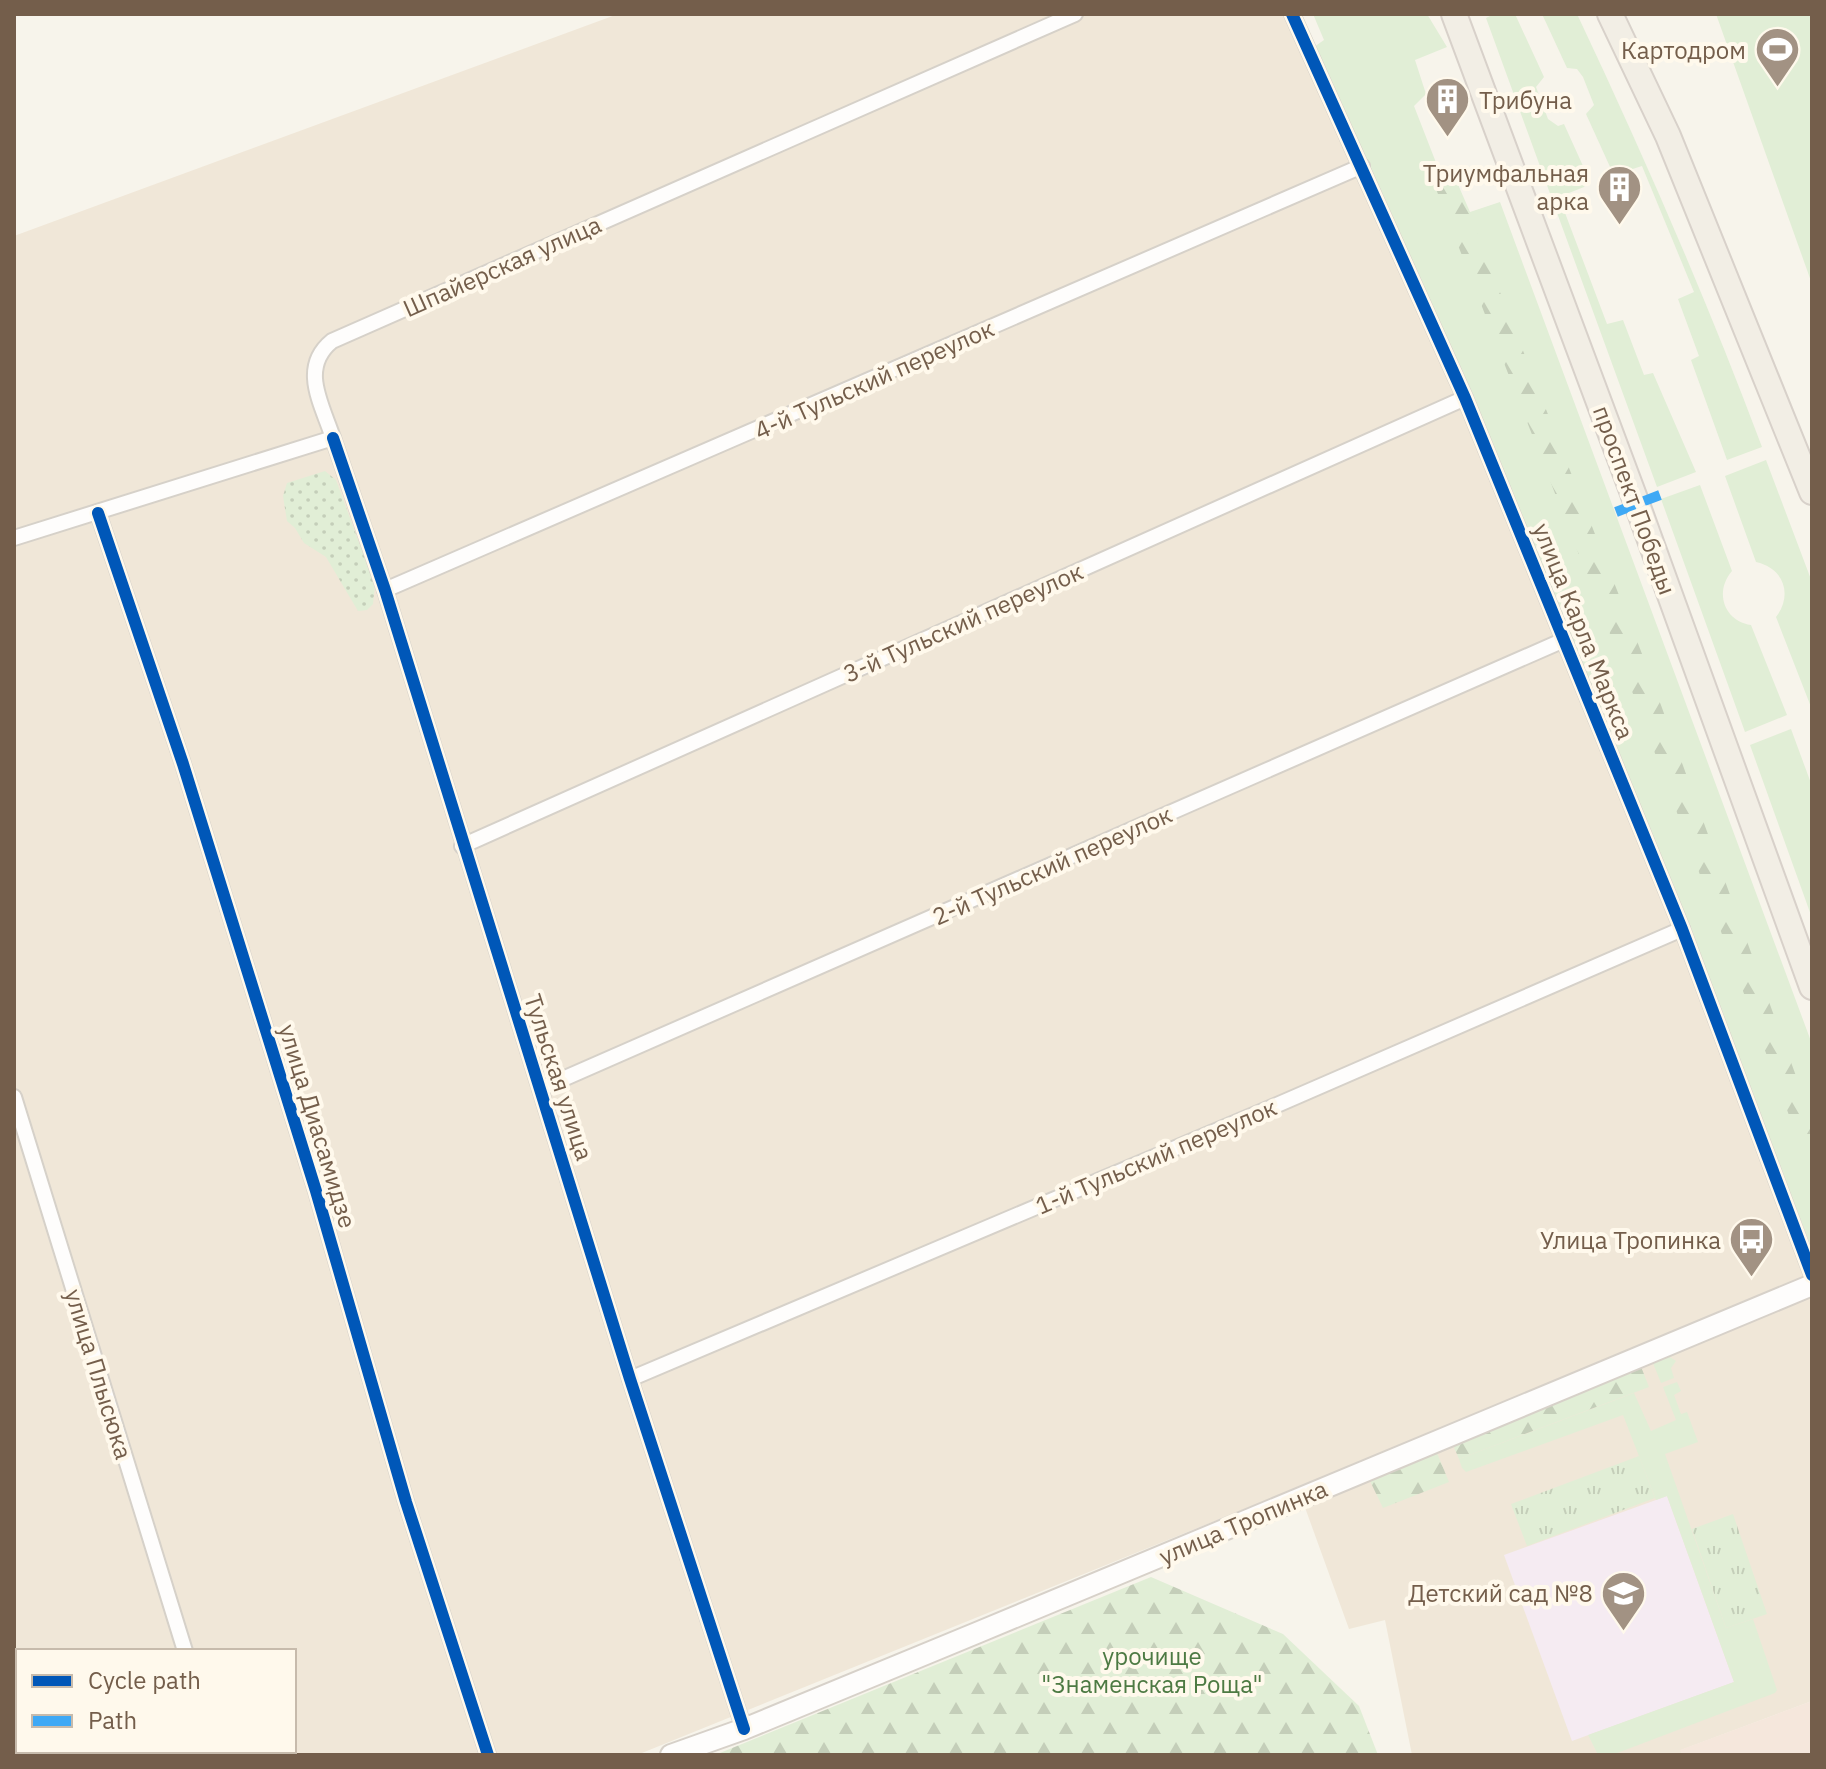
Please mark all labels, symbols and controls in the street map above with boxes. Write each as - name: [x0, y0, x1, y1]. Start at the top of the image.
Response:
- sports icon: Картодром: [1753, 26, 1801, 89]
- place label: Картодром: [1621, 34, 1746, 66]
- building icon: Трибуна: [1424, 76, 1472, 139]
- place label: Трибуна: [1479, 84, 1572, 116]
- place label: Триумфальная арка: [1423, 157, 1589, 217]
- building icon: Триумфальная арка: [1596, 163, 1644, 226]
- street label: Шпайерская улица: [398, 208, 606, 324]
- street label: 4-й Тульский переулок: [749, 312, 999, 446]
- street label: проспект Победы: [1586, 401, 1684, 599]
- street label: улица Карла Маркса: [1526, 518, 1642, 744]
- street label: 3-й Тульский переулок: [838, 555, 1088, 689]
- street label: 2-й Тульский переулок: [927, 798, 1177, 932]
- street label: Тульская улица: [517, 990, 601, 1164]
- street label: улица Диасамидзе: [272, 1020, 364, 1232]
- street label: 1-й Тульский переулок: [1031, 1091, 1281, 1221]
- bus stop icon: Улица Тропинка: [1728, 1216, 1776, 1279]
- place label: Улица Тропинка: [1540, 1224, 1721, 1256]
- street label: улица Плысюка: [58, 1285, 140, 1463]
- street label: улица Тропинка: [1154, 1472, 1332, 1572]
- school or university icon: Детский сад №8: [1600, 1569, 1648, 1632]
- place label: Детский сад №8: [1408, 1577, 1593, 1609]
- park label: урочище "Знаменская Роща": [1041, 1640, 1263, 1700]
- legend: [16, 1649, 296, 1753]
- text: Cycle path: [88, 1664, 201, 1696]
- text: Path: [88, 1704, 137, 1736]

